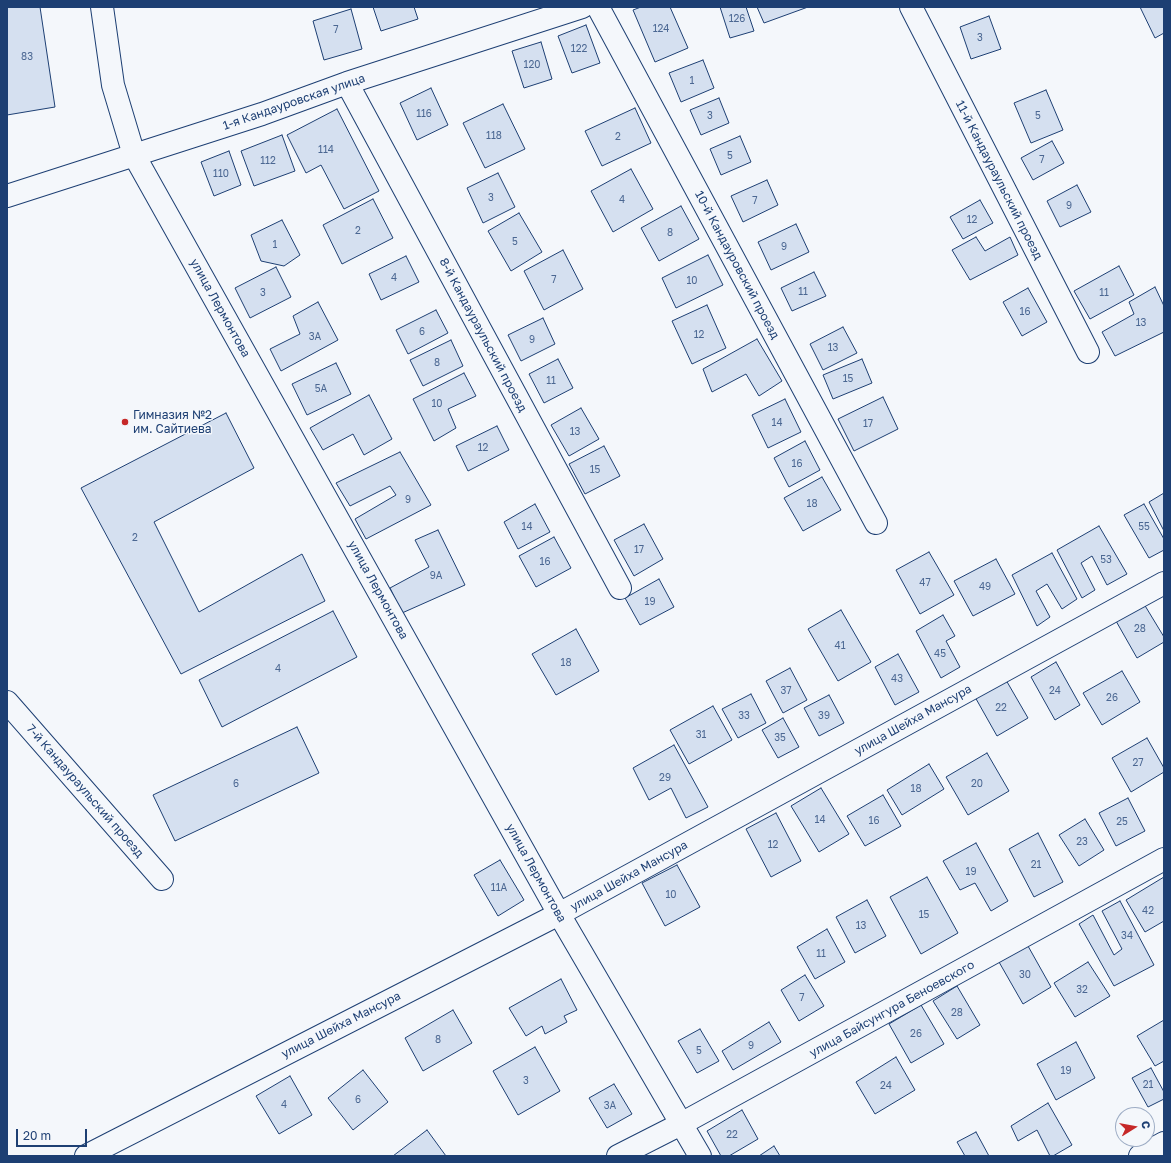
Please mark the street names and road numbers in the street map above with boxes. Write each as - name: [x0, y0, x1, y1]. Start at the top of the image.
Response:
- street label: 1-я Кандауровская улица: [221, 71, 367, 133]
- street label: 11-й Кандаураульский проезд: [952, 98, 1046, 262]
- street label: 10-й Кандауровский проезд: [692, 188, 782, 342]
- street label: 8-й Кандаураульский проезд: [436, 255, 530, 415]
- street label: улица Лермонтова: [187, 256, 253, 360]
- street label: улица Лермонтова: [345, 538, 411, 642]
- street label: улица Шейха Мансура: [852, 682, 974, 758]
- street label: 7-й Кандаураульский проезд: [23, 722, 147, 860]
- street label: улица Лермонтова: [503, 821, 569, 925]
- street label: улица Шейха Мансура: [568, 838, 690, 914]
- street label: улица Байсунгура Беноевского: [807, 958, 977, 1060]
- street label: улица Шейха Мансура: [279, 989, 403, 1061]

